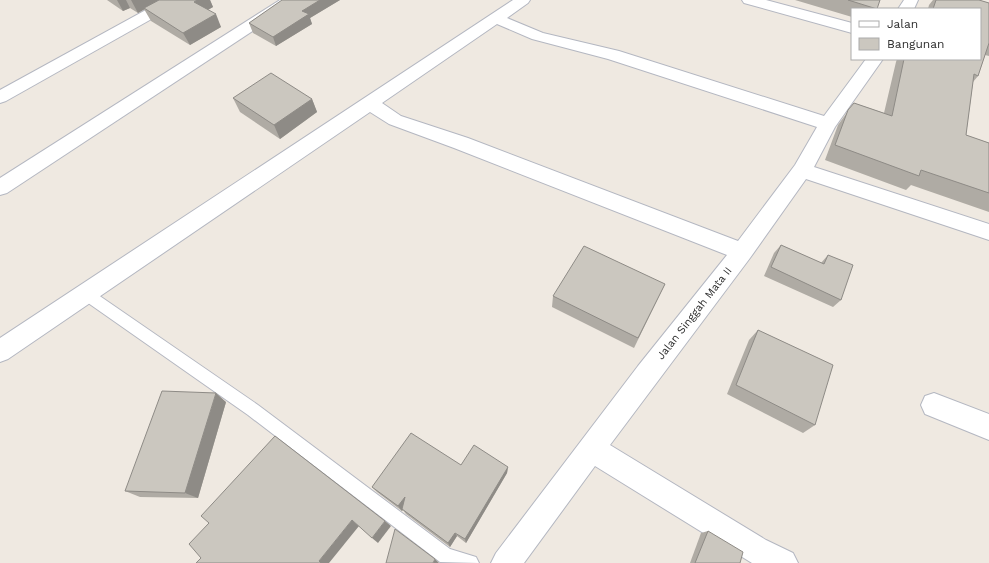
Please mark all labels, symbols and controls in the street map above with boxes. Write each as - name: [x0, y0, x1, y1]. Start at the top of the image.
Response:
- legend: [851, 8, 981, 60]
- text: Jalan: [887, 17, 918, 31]
- text: Bangunan: [887, 37, 945, 51]
- street label: Jalan Singgah Mata II: [654, 264, 735, 362]

